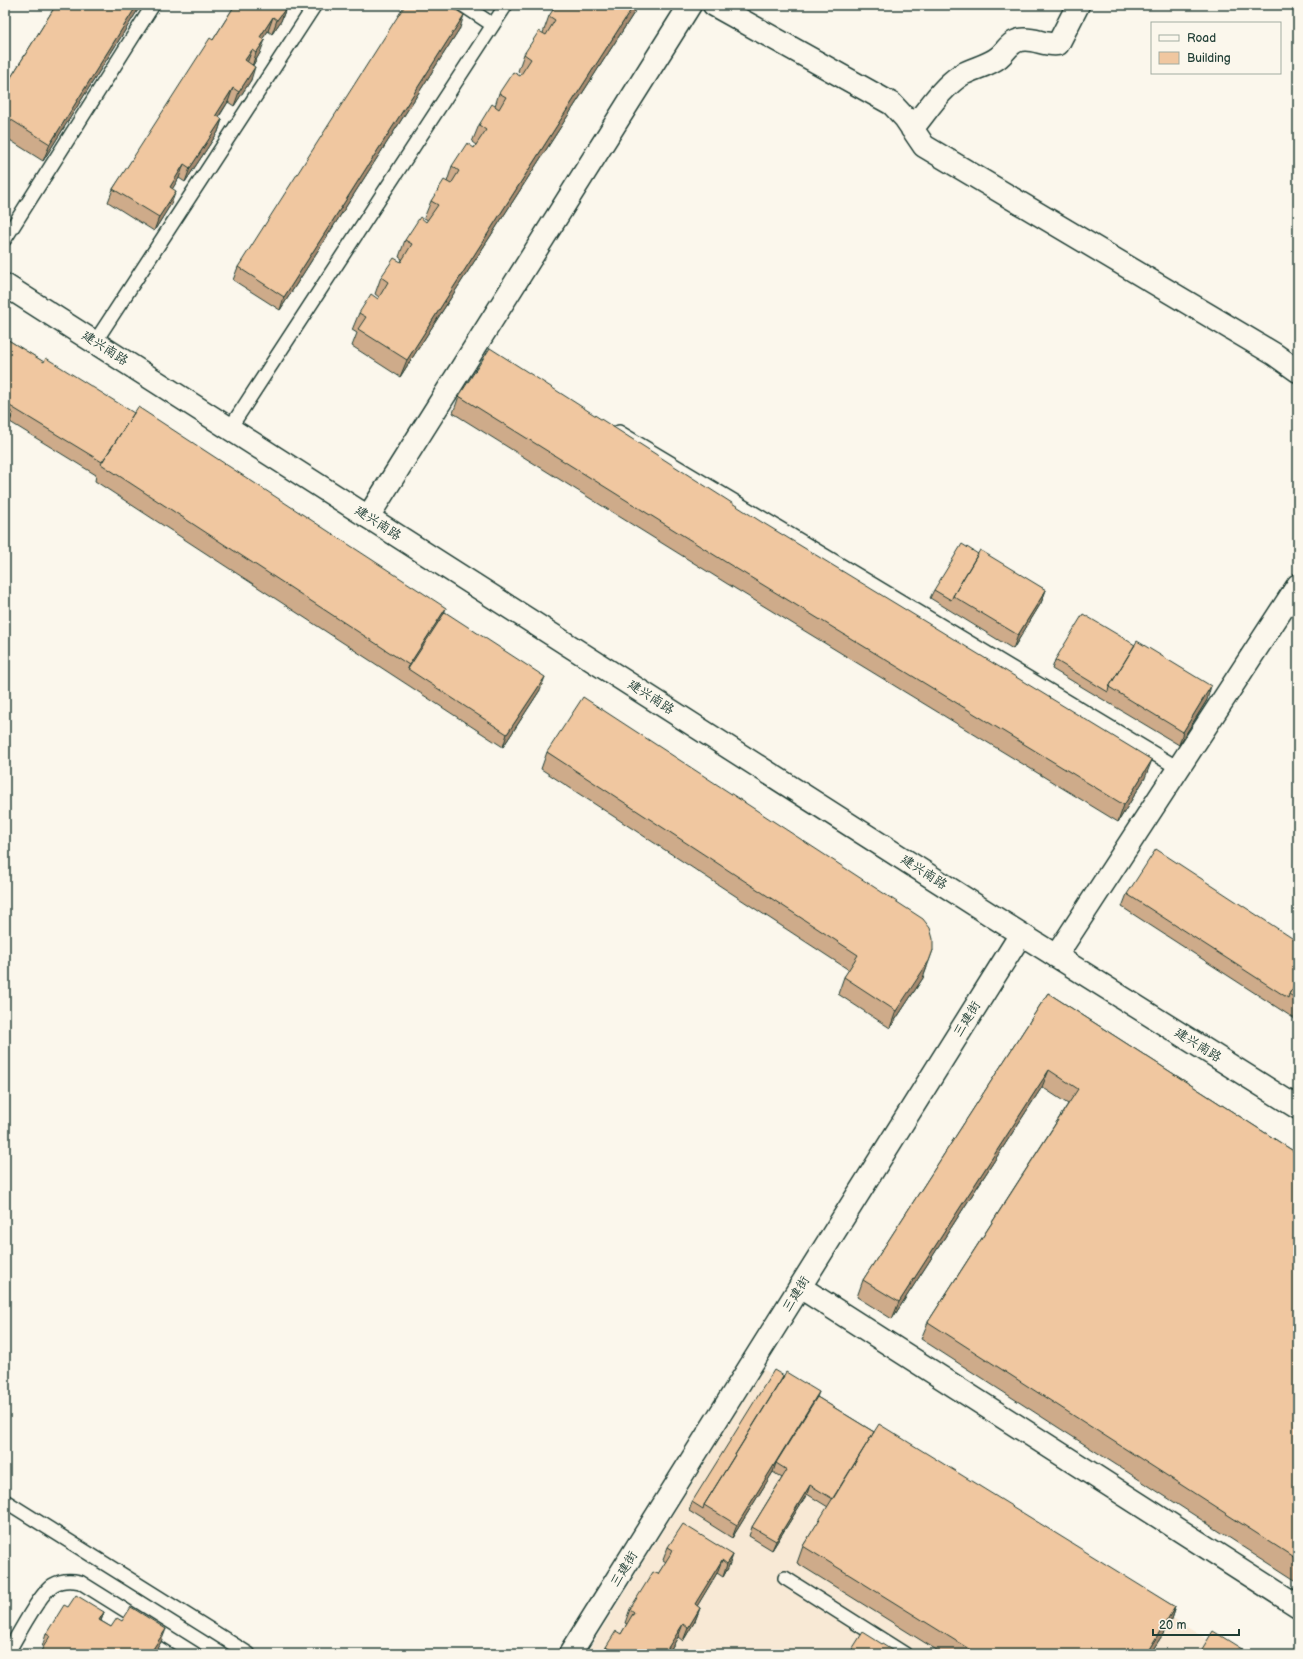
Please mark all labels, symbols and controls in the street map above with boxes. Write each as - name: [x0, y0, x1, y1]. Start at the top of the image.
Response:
- legend: [1151, 22, 1281, 74]
- text: Road: [1187, 31, 1216, 46]
- text: Building: [1187, 51, 1231, 66]
- street label: 建兴南路: [79, 327, 131, 369]
- street label: 建兴南路: [352, 502, 404, 544]
- street label: 建兴南路: [625, 676, 677, 718]
- street label: 建兴南路: [898, 851, 950, 893]
- street label: 三建街: [950, 998, 984, 1040]
- street label: 建兴南路: [1172, 1024, 1224, 1066]
- street label: 三建街: [779, 1273, 813, 1315]
- street label: 三建街: [607, 1548, 641, 1590]
- scale bar: [1153, 1611, 1239, 1637]
- text: 20 m: [1159, 1618, 1186, 1633]

